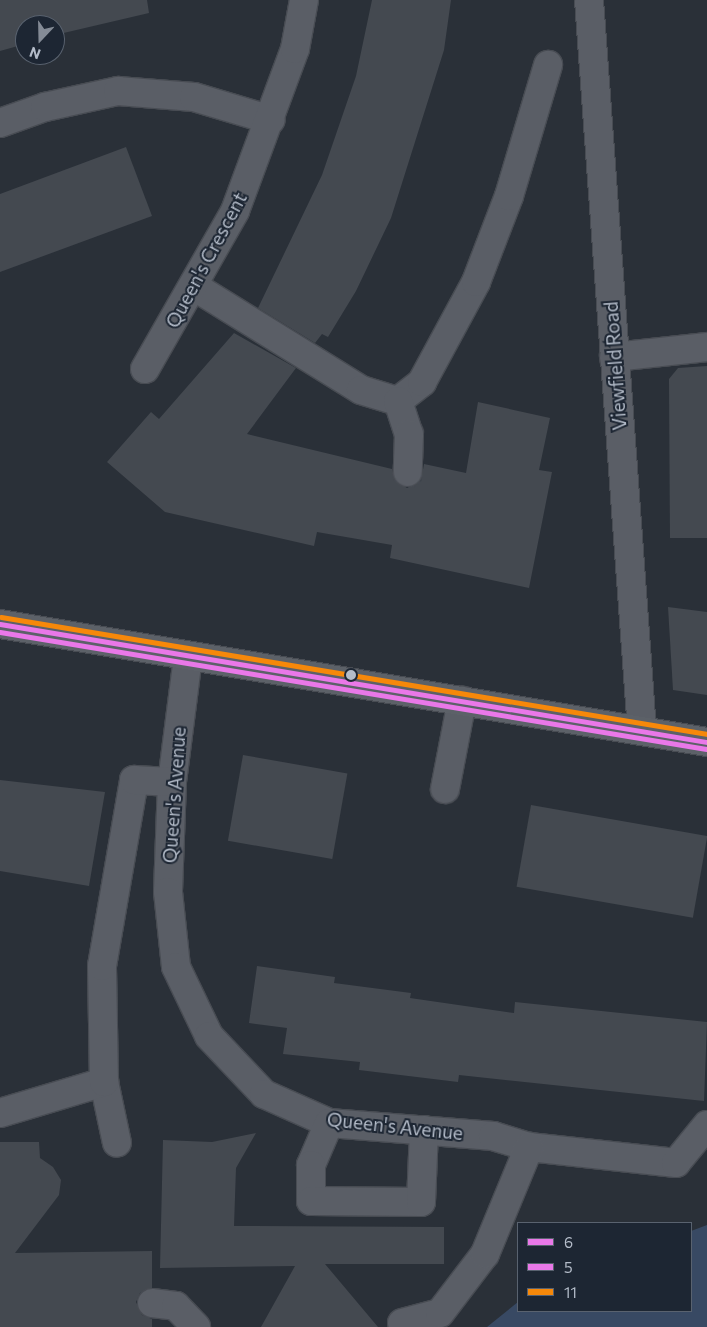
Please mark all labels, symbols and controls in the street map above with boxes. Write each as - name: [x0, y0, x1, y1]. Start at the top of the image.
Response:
- north arrow: [15, 15, 65, 65]
- text: N: [27, 44, 43, 63]
- street label: Queen's Crescent: [161, 188, 251, 332]
- street label: Viewfield Road: [599, 301, 631, 431]
- unlabelled marker: [346, 670, 356, 680]
- street label: Queen's Avenue: [158, 726, 190, 864]
- street label: Queen's Avenue: [326, 1108, 464, 1144]
- legend: [517, 1222, 692, 1312]
- text: 6: [564, 1233, 573, 1251]
- text: 5: [564, 1258, 573, 1276]
- text: 11: [564, 1283, 577, 1301]

